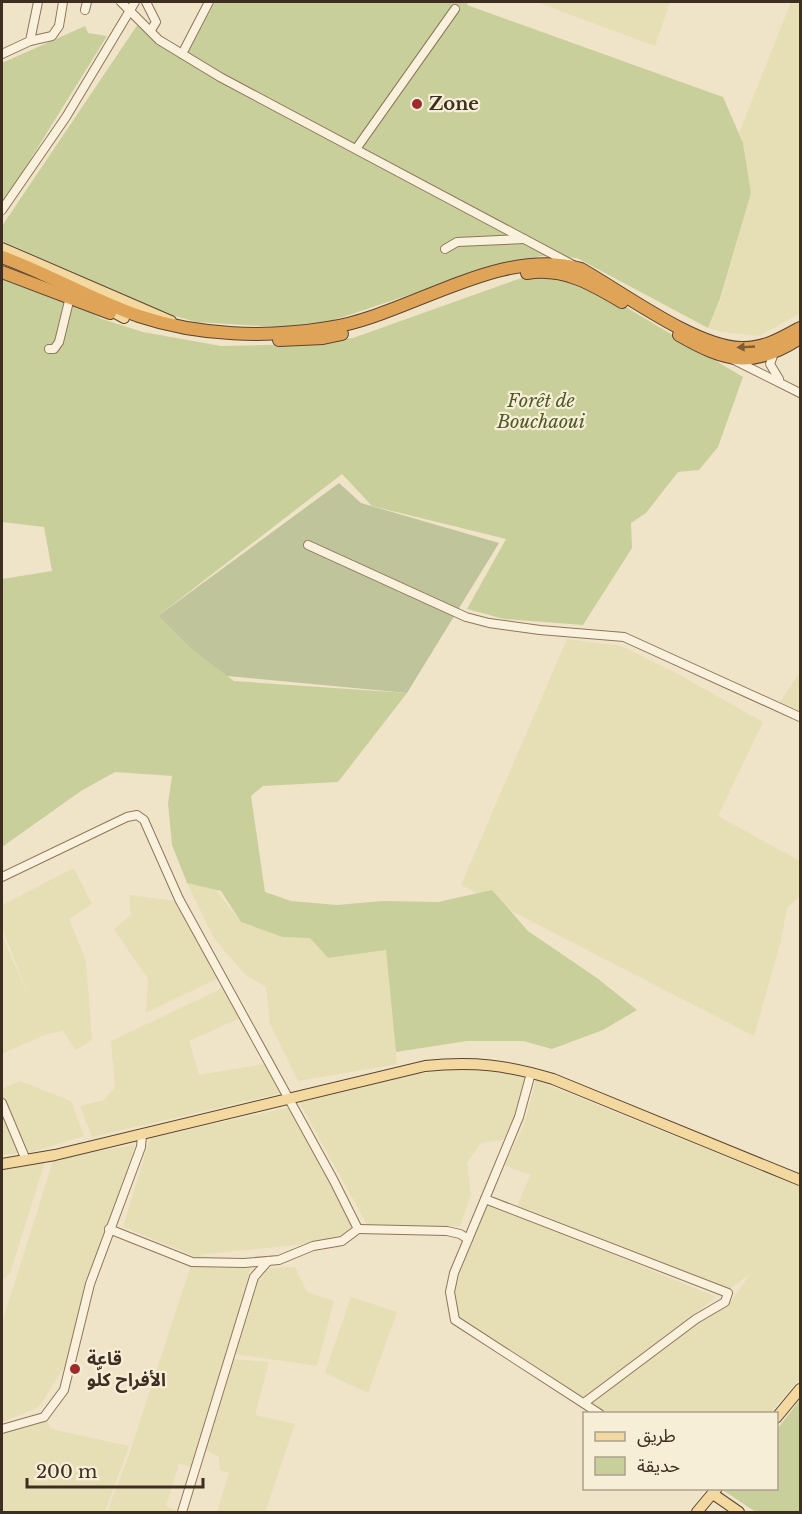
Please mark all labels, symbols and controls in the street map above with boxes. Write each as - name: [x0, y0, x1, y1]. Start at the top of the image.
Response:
- place label: Zone: [429, 93, 479, 115]
- marker: Zone: [410, 97, 424, 111]
- one-way arrow: [737, 343, 756, 352]
- park label: Forêt de Bouchaoui: [496, 390, 586, 433]
- place label: قاعة الأفراح كلّو: [87, 1348, 166, 1393]
- marker: قاعة الأفراح كلّو: [68, 1362, 82, 1376]
- legend: [583, 1412, 778, 1490]
- text: طريق: [637, 1425, 676, 1447]
- scale bar: [27, 1451, 202, 1489]
- text: حديقة: [637, 1455, 680, 1477]
- text: 200 m: [36, 1461, 97, 1483]

